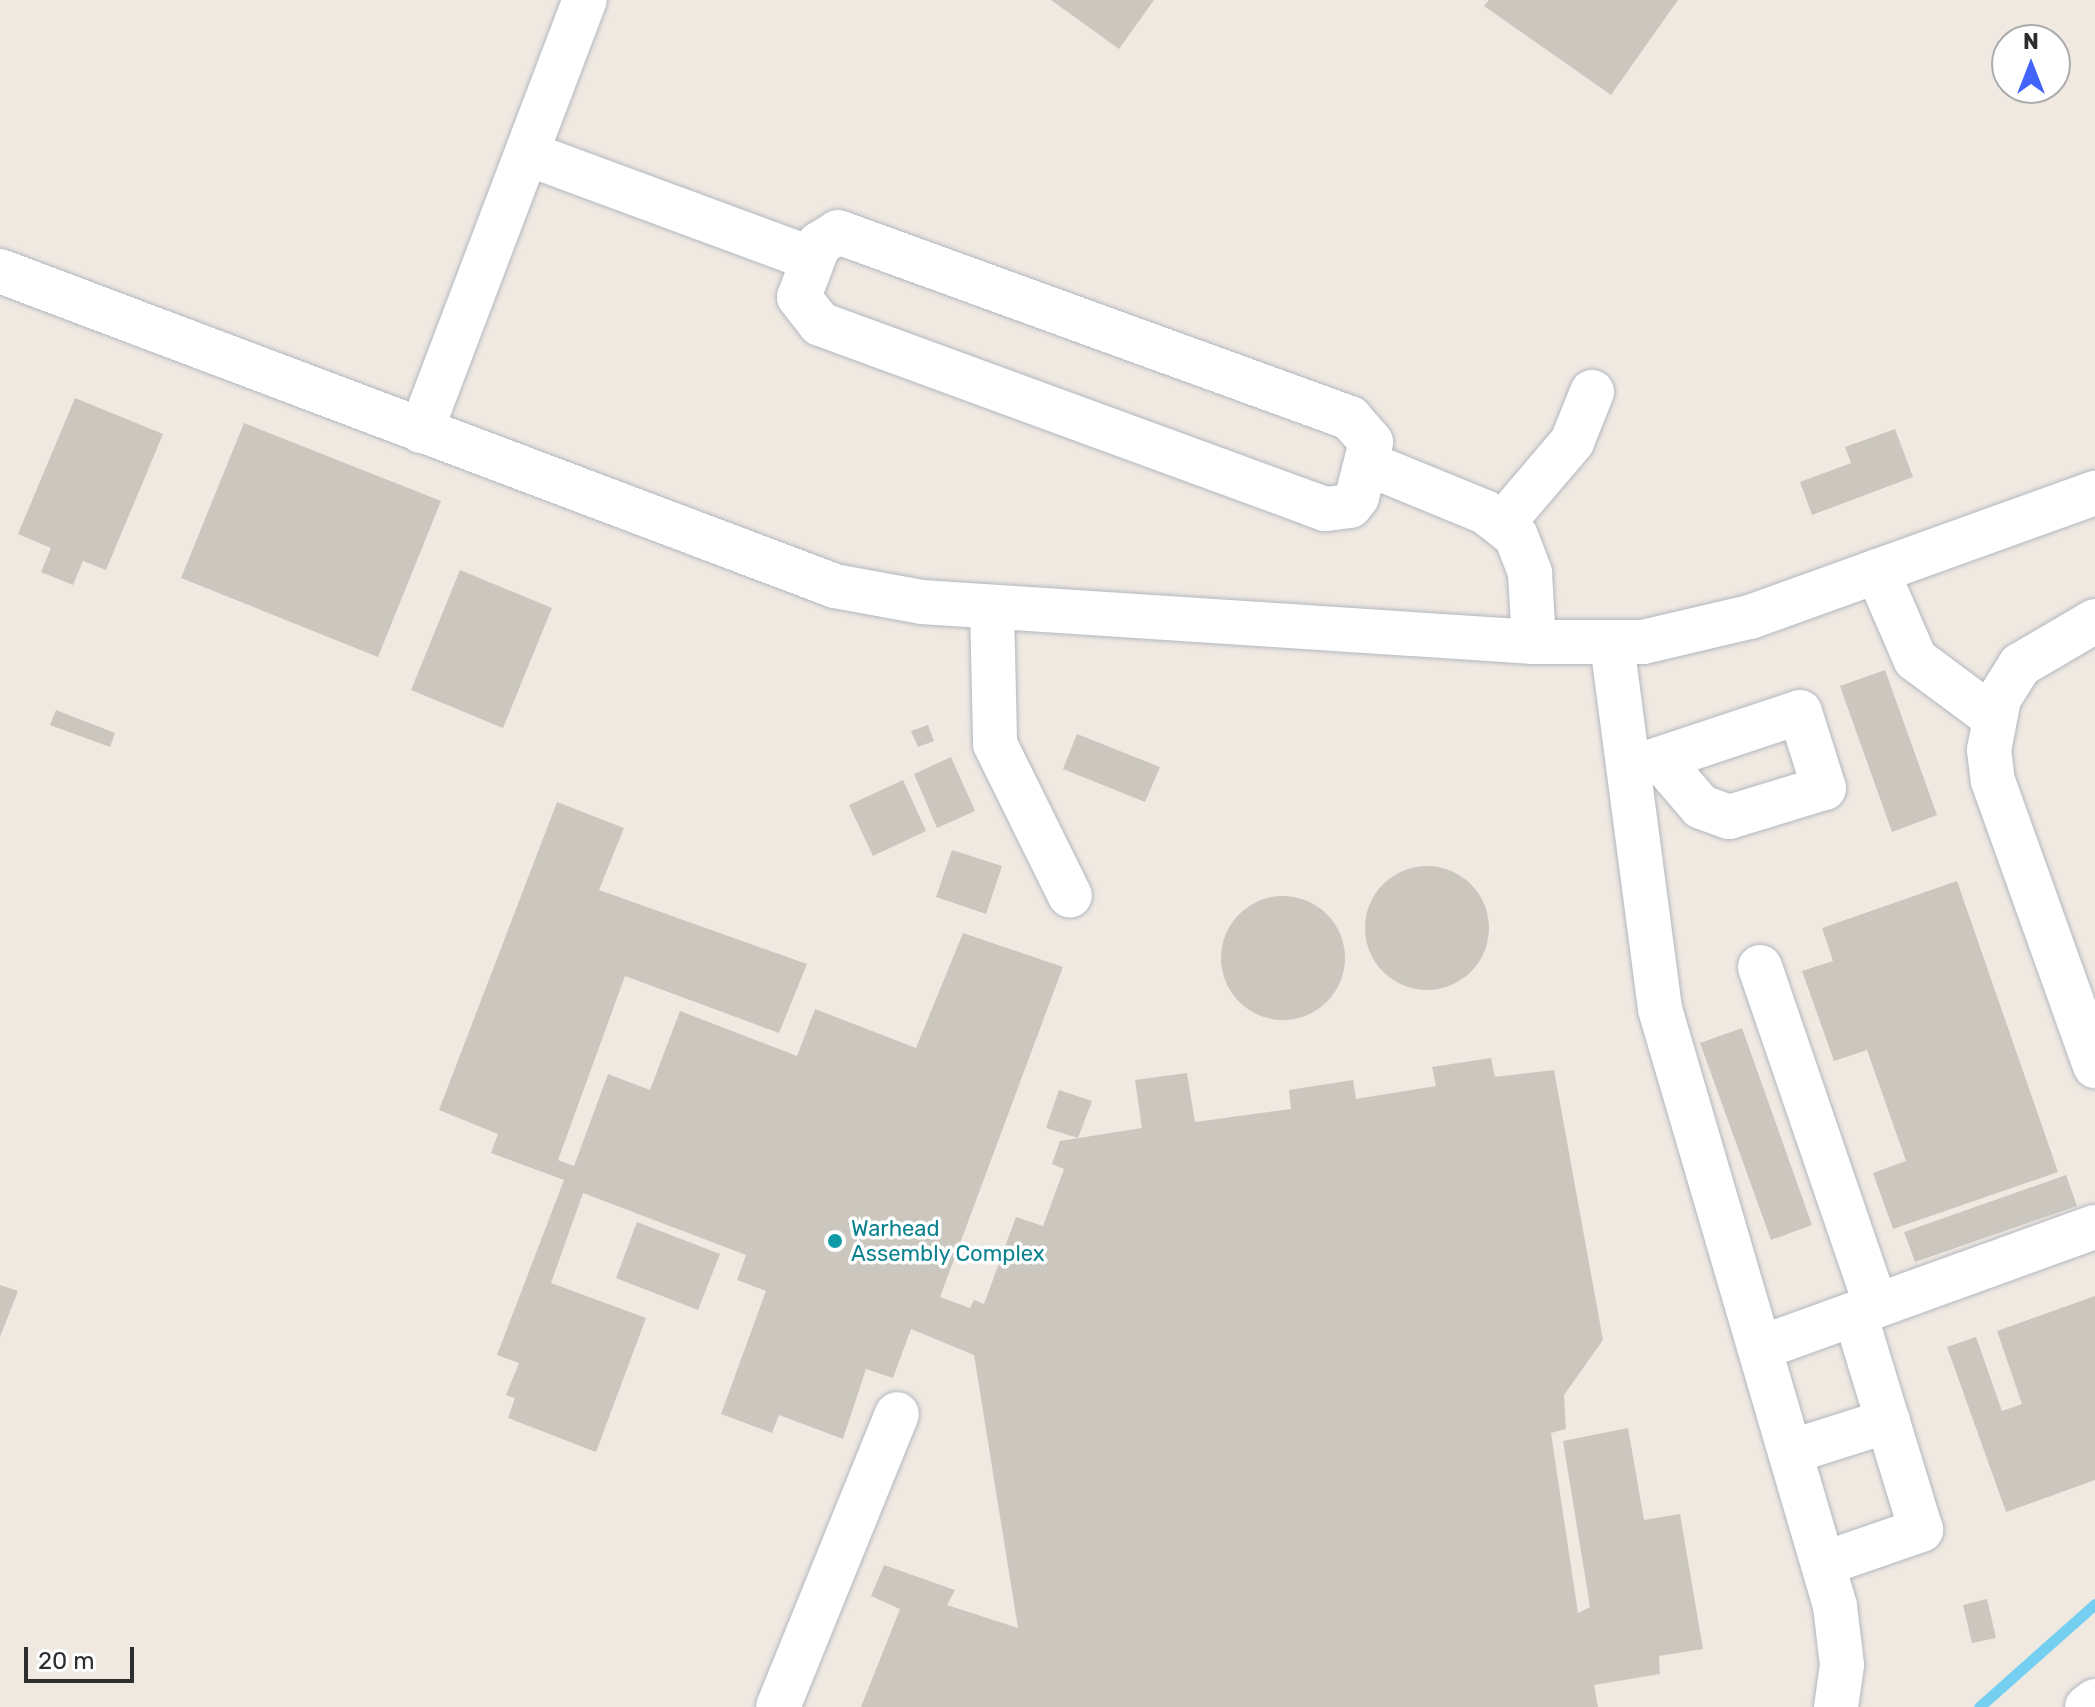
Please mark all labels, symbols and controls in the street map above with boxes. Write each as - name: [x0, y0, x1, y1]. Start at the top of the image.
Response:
- north arrow: [1991, 24, 2071, 104]
- text: N: [2023, 28, 2039, 55]
- place label: Warhead Assembly Complex: [851, 1215, 1045, 1266]
- marker: Warhead Assembly Complex: [826, 1232, 844, 1250]
- scale bar: [28, 1631, 138, 1681]
- text: 20 m: [38, 1647, 95, 1675]

